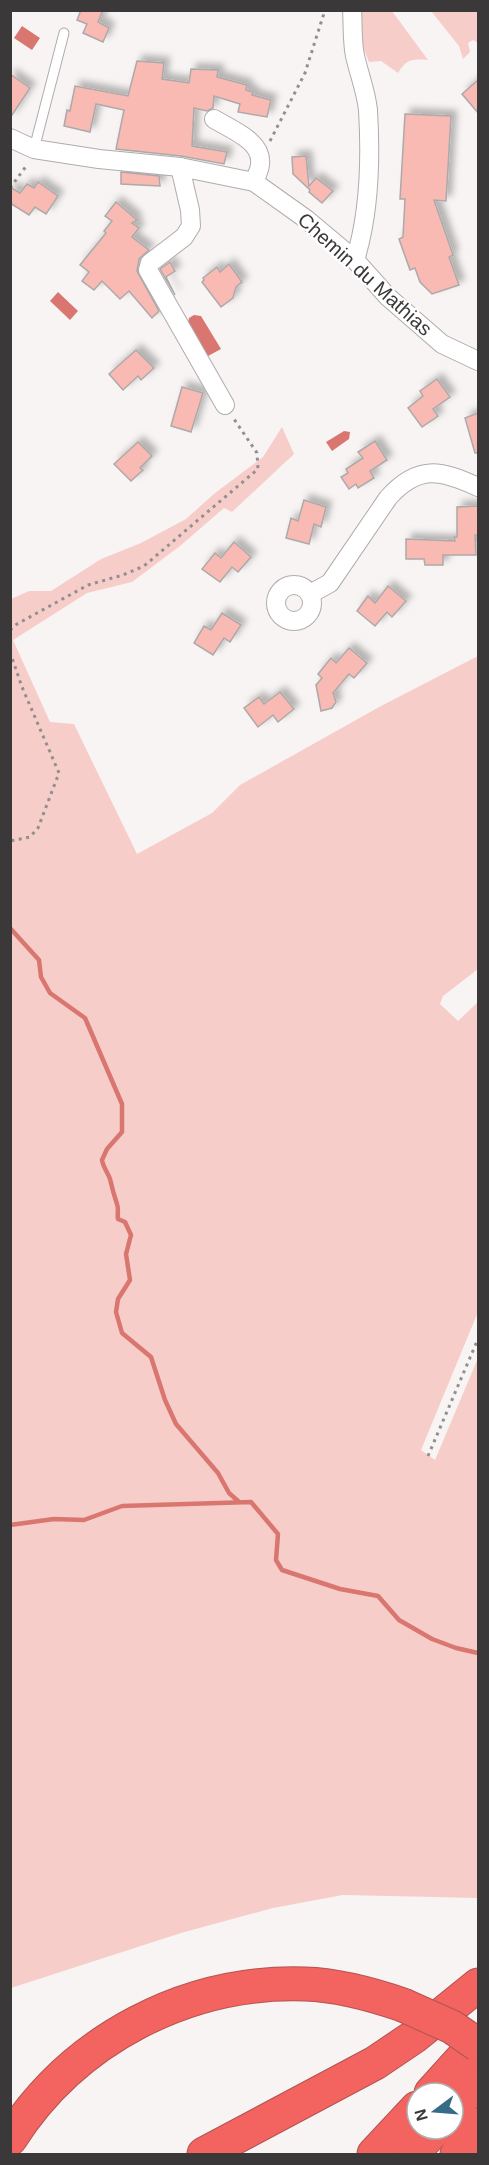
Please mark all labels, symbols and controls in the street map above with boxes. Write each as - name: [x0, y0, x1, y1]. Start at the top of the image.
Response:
- street label: Chemin du Mathias: [294, 208, 436, 340]
- north arrow: [405, 2081, 465, 2141]
- text: N: [411, 2107, 431, 2123]

